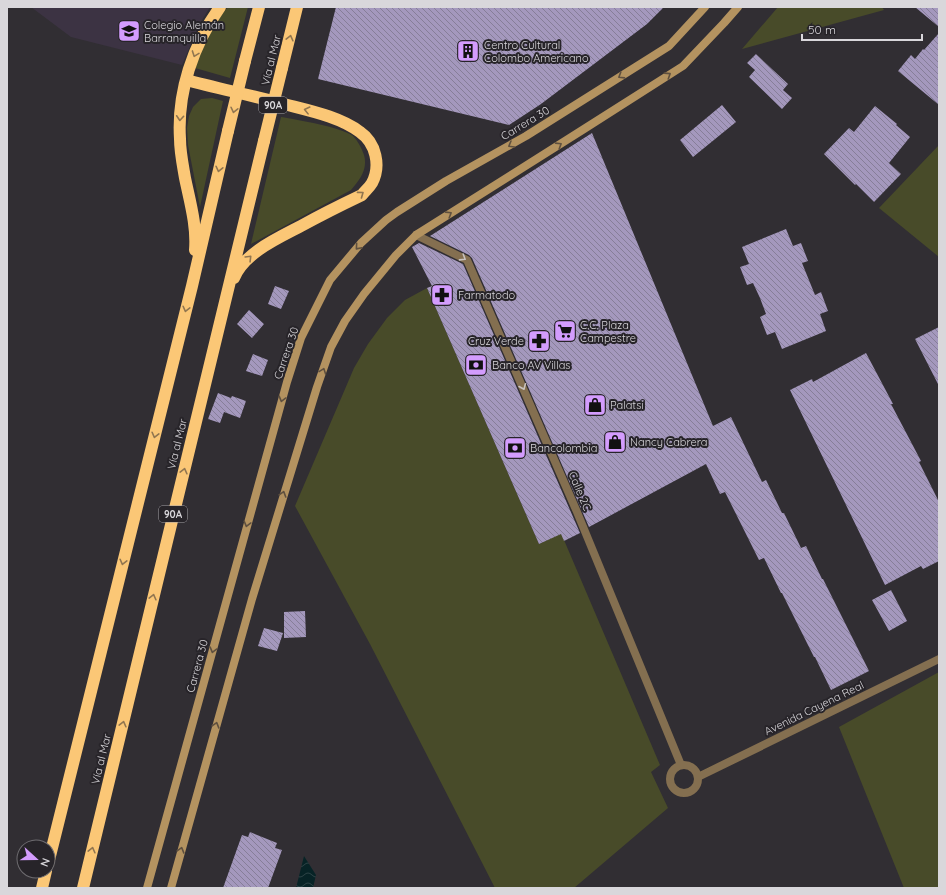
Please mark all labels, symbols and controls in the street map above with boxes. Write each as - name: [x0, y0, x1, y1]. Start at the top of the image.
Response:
- scale bar: [802, 16, 922, 42]
- school or university icon: Colegio Alemán Barranquilla: [116, 18, 142, 44]
- place label: Colegio Alemán Barranquilla: [144, 18, 224, 45]
- text: 50 m: [808, 22, 836, 37]
- street label: Vía al Mar: [258, 33, 284, 87]
- one-way arrow: [285, 34, 293, 41]
- building icon: Centro Cultural Colombo Americano: [455, 38, 481, 64]
- place label: Centro Cultural Colombo Americano: [484, 38, 589, 65]
- one-way arrow: [191, 50, 199, 57]
- one-way arrow: [619, 71, 626, 78]
- one-way arrow: [664, 73, 671, 80]
- road number: 90A: [259, 97, 287, 113]
- street label: Carrera 30: [498, 103, 552, 143]
- one-way arrow: [230, 106, 238, 113]
- one-way arrow: [304, 106, 311, 115]
- one-way arrow: [176, 115, 185, 121]
- one-way arrow: [508, 140, 515, 147]
- one-way arrow: [555, 142, 562, 150]
- one-way arrow: [216, 166, 224, 172]
- one-way arrow: [357, 191, 364, 198]
- one-way arrow: [445, 211, 452, 219]
- one-way arrow: [356, 242, 363, 250]
- one-way arrow: [458, 254, 465, 261]
- one-way arrow: [244, 255, 252, 263]
- pharmacy icon: Farmatodo: [429, 282, 455, 308]
- place label: Farmatodo: [458, 288, 516, 302]
- one-way arrow: [182, 305, 191, 312]
- supermarket icon: C.C. Plaza Campestre: [552, 318, 578, 344]
- place label: C.C. Plaza Campestre: [580, 318, 636, 345]
- street label: Carrera 30: [271, 325, 301, 381]
- pharmacy icon: Cruz Verde: [526, 328, 552, 354]
- place label: Cruz Verde: [468, 334, 524, 348]
- bank icon: Banco AV Villas: [463, 352, 489, 378]
- place label: Banco AV Villas: [492, 358, 571, 372]
- one-way arrow: [318, 367, 326, 374]
- one-way arrow: [518, 383, 526, 391]
- shop icon: Palatsi: [582, 392, 608, 418]
- one-way arrow: [278, 395, 287, 402]
- place label: Palatsi: [610, 398, 644, 412]
- street label: Vía al Mar: [164, 417, 190, 471]
- shop icon: Nancy Cabrera: [602, 429, 628, 455]
- one-way arrow: [151, 432, 159, 439]
- bank icon: Bancolombia: [502, 435, 528, 461]
- place label: Nancy Cabrera: [630, 435, 707, 449]
- place label: Bancolombia: [530, 441, 597, 455]
- one-way arrow: [179, 468, 187, 474]
- street label: Calle 2C: [565, 469, 595, 513]
- one-way arrow: [279, 491, 287, 498]
- road number: 90A: [159, 506, 187, 522]
- one-way arrow: [244, 521, 252, 527]
- one-way arrow: [119, 558, 128, 565]
- one-way arrow: [149, 594, 157, 600]
- street label: Carrera 30: [183, 638, 211, 694]
- one-way arrow: [209, 646, 218, 653]
- street label: Avenida Cayena Real: [762, 678, 866, 738]
- one-way arrow: [118, 720, 126, 727]
- one-way arrow: [211, 722, 220, 729]
- street label: Vía al Mar: [88, 732, 114, 786]
- north arrow: [16, 839, 56, 879]
- one-way arrow: [88, 847, 96, 853]
- one-way arrow: [176, 847, 185, 854]
- text: N: [37, 856, 53, 869]

